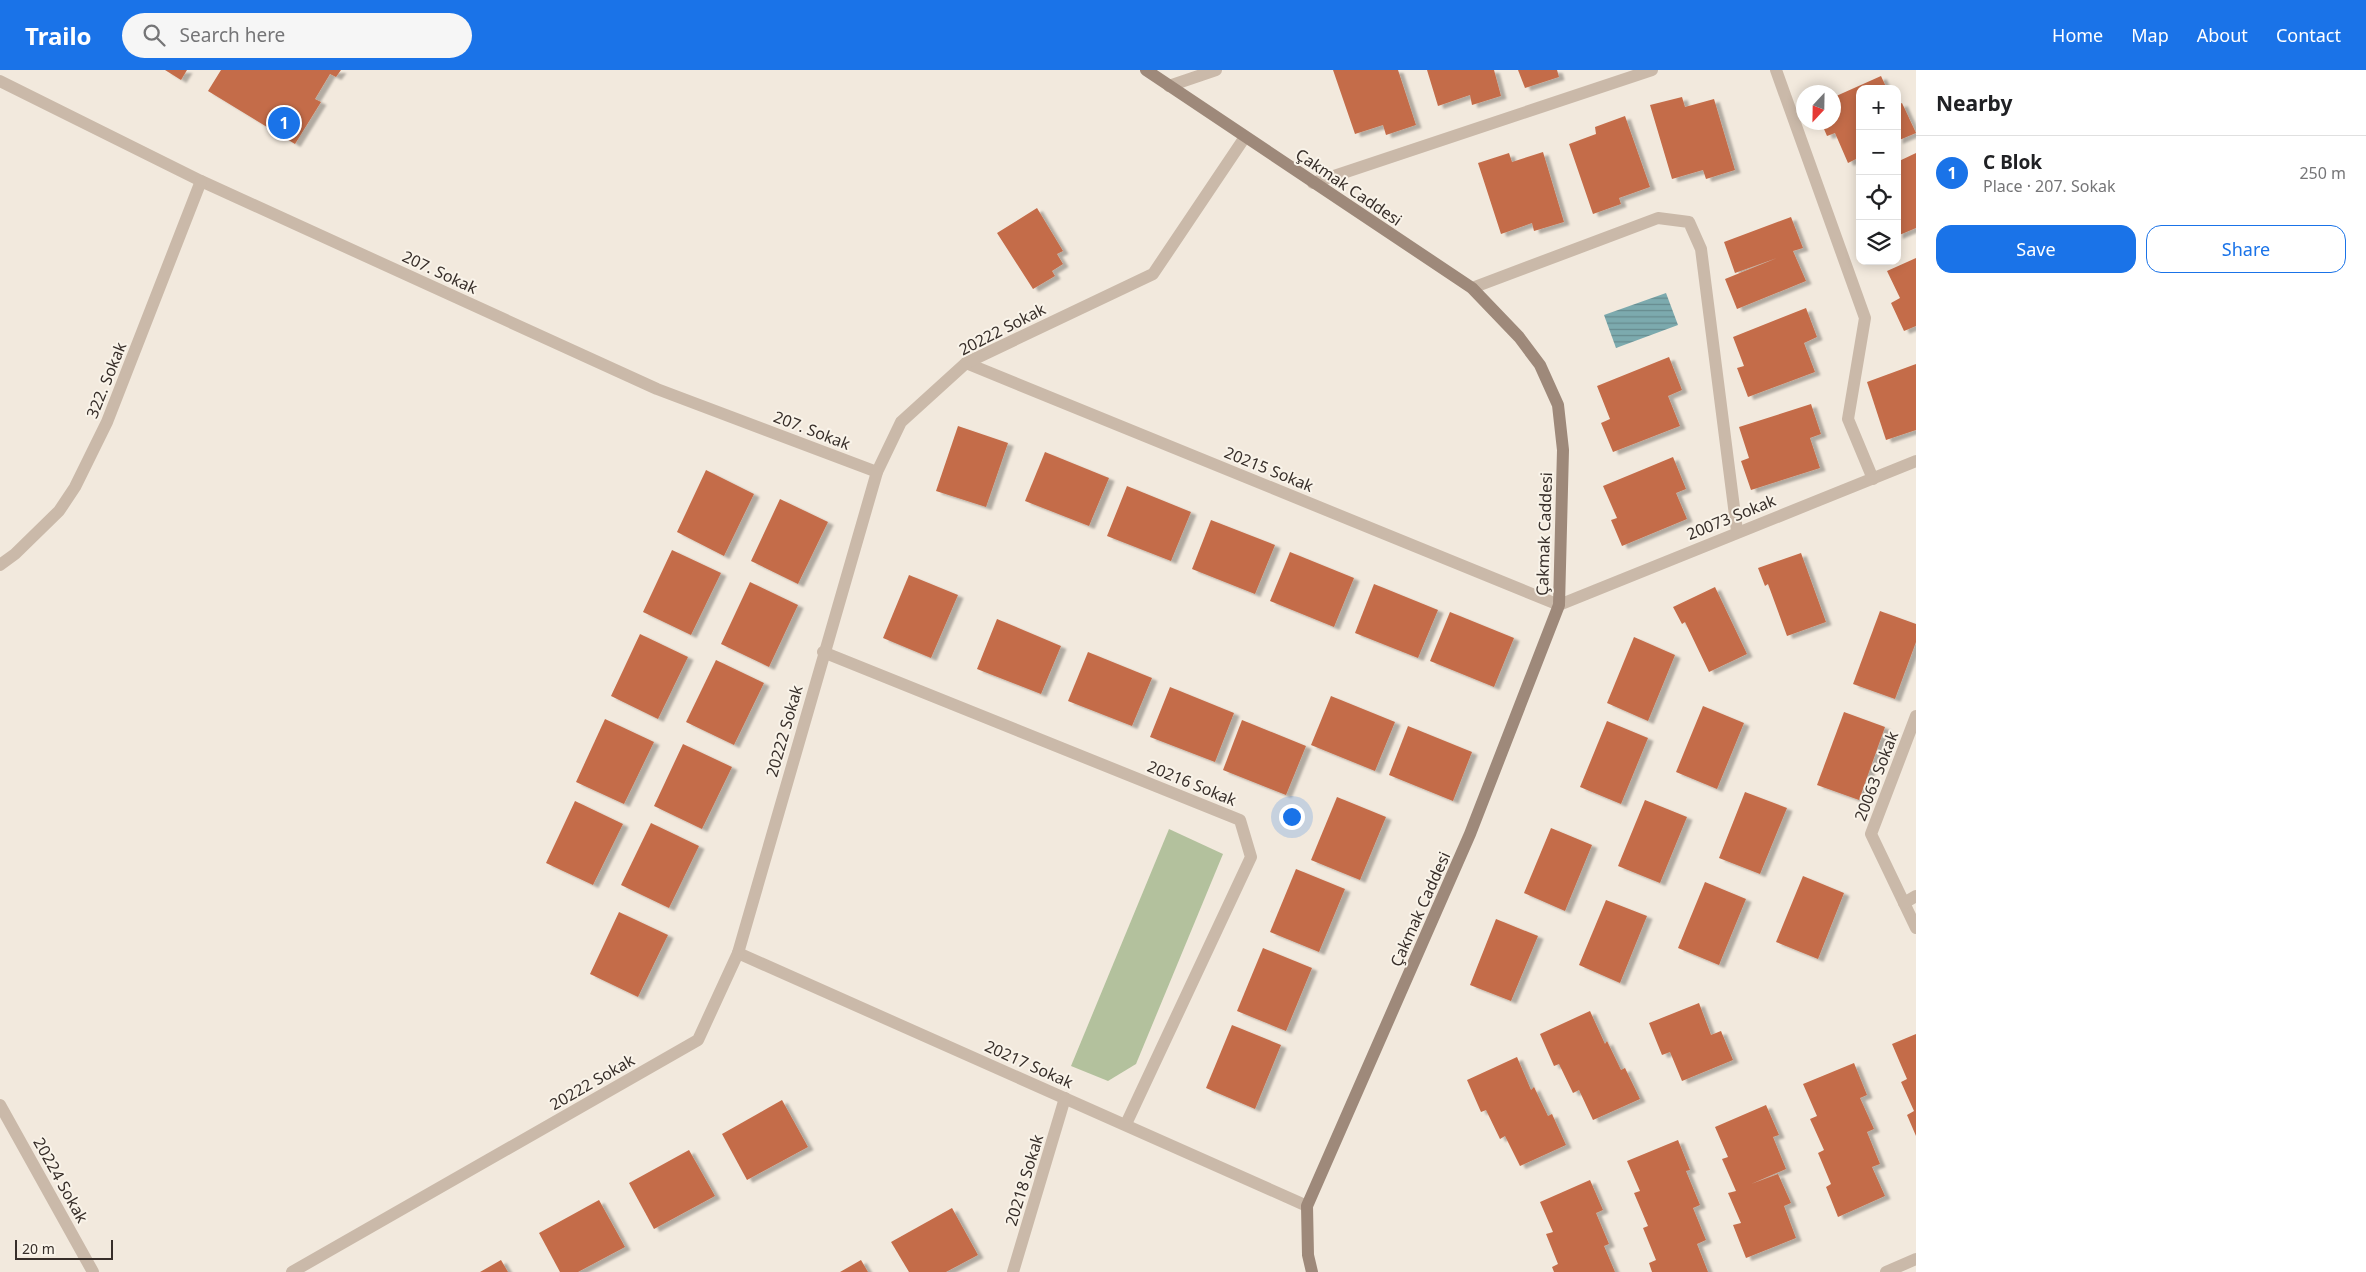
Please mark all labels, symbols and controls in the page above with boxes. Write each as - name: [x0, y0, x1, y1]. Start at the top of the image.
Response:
- search box: [122, 13, 472, 58]
- text: Trailo: [25, 19, 92, 52]
- icon: search: [140, 21, 168, 49]
- text: Search here: [180, 22, 285, 48]
- text: Home: [2052, 23, 2103, 47]
- text: Map: [2131, 23, 2169, 47]
- text: About: [2197, 23, 2248, 47]
- text: Contact: [2276, 23, 2341, 47]
- north arrow: [1796, 85, 1841, 130]
- map controls: [1856, 85, 1901, 265]
- button: +: [1856, 85, 1901, 130]
- text: Nearby: [1936, 89, 2012, 117]
- pin: 1: [268, 104, 300, 142]
- button: −: [1856, 130, 1901, 175]
- street label: Çakmak Caddesi: [1292, 143, 1406, 231]
- text: C Blok: [1983, 149, 2042, 175]
- text: 1: [1947, 162, 1957, 184]
- text: 250 m: [2299, 162, 2346, 184]
- button: locate: [1856, 175, 1901, 220]
- text: Place · 207. Sokak: [1983, 175, 2116, 197]
- button: layers: [1856, 220, 1901, 265]
- button: Save: [1936, 225, 2136, 273]
- button: Share: [2146, 225, 2346, 273]
- street label: 207. Sokak: [399, 245, 482, 299]
- street label: 20222 Sokak: [955, 298, 1049, 360]
- street label: 322. Sokak: [81, 338, 131, 421]
- street label: 207. Sokak: [771, 405, 854, 455]
- street label: 20215 Sokak: [1221, 441, 1317, 497]
- street label: Çakmak Caddesi: [1531, 472, 1557, 596]
- street label: 20073 Sokak: [1683, 489, 1779, 545]
- street label: 20222 Sokak: [760, 682, 808, 779]
- street label: 20063 Sokak: [1849, 728, 1903, 824]
- street label: 20216 Sokak: [1144, 755, 1240, 811]
- your location: [1279, 804, 1305, 830]
- street label: Çakmak Caddesi: [1385, 848, 1455, 970]
- street label: 20217 Sokak: [981, 1035, 1077, 1093]
- street label: 20222 Sokak: [546, 1049, 639, 1115]
- street label: 20218 Sokak: [1000, 1131, 1048, 1228]
- street label: 20224 Sokak: [28, 1133, 94, 1227]
- scale bar: [15, 1237, 112, 1260]
- text: 20 m: [22, 1239, 55, 1258]

